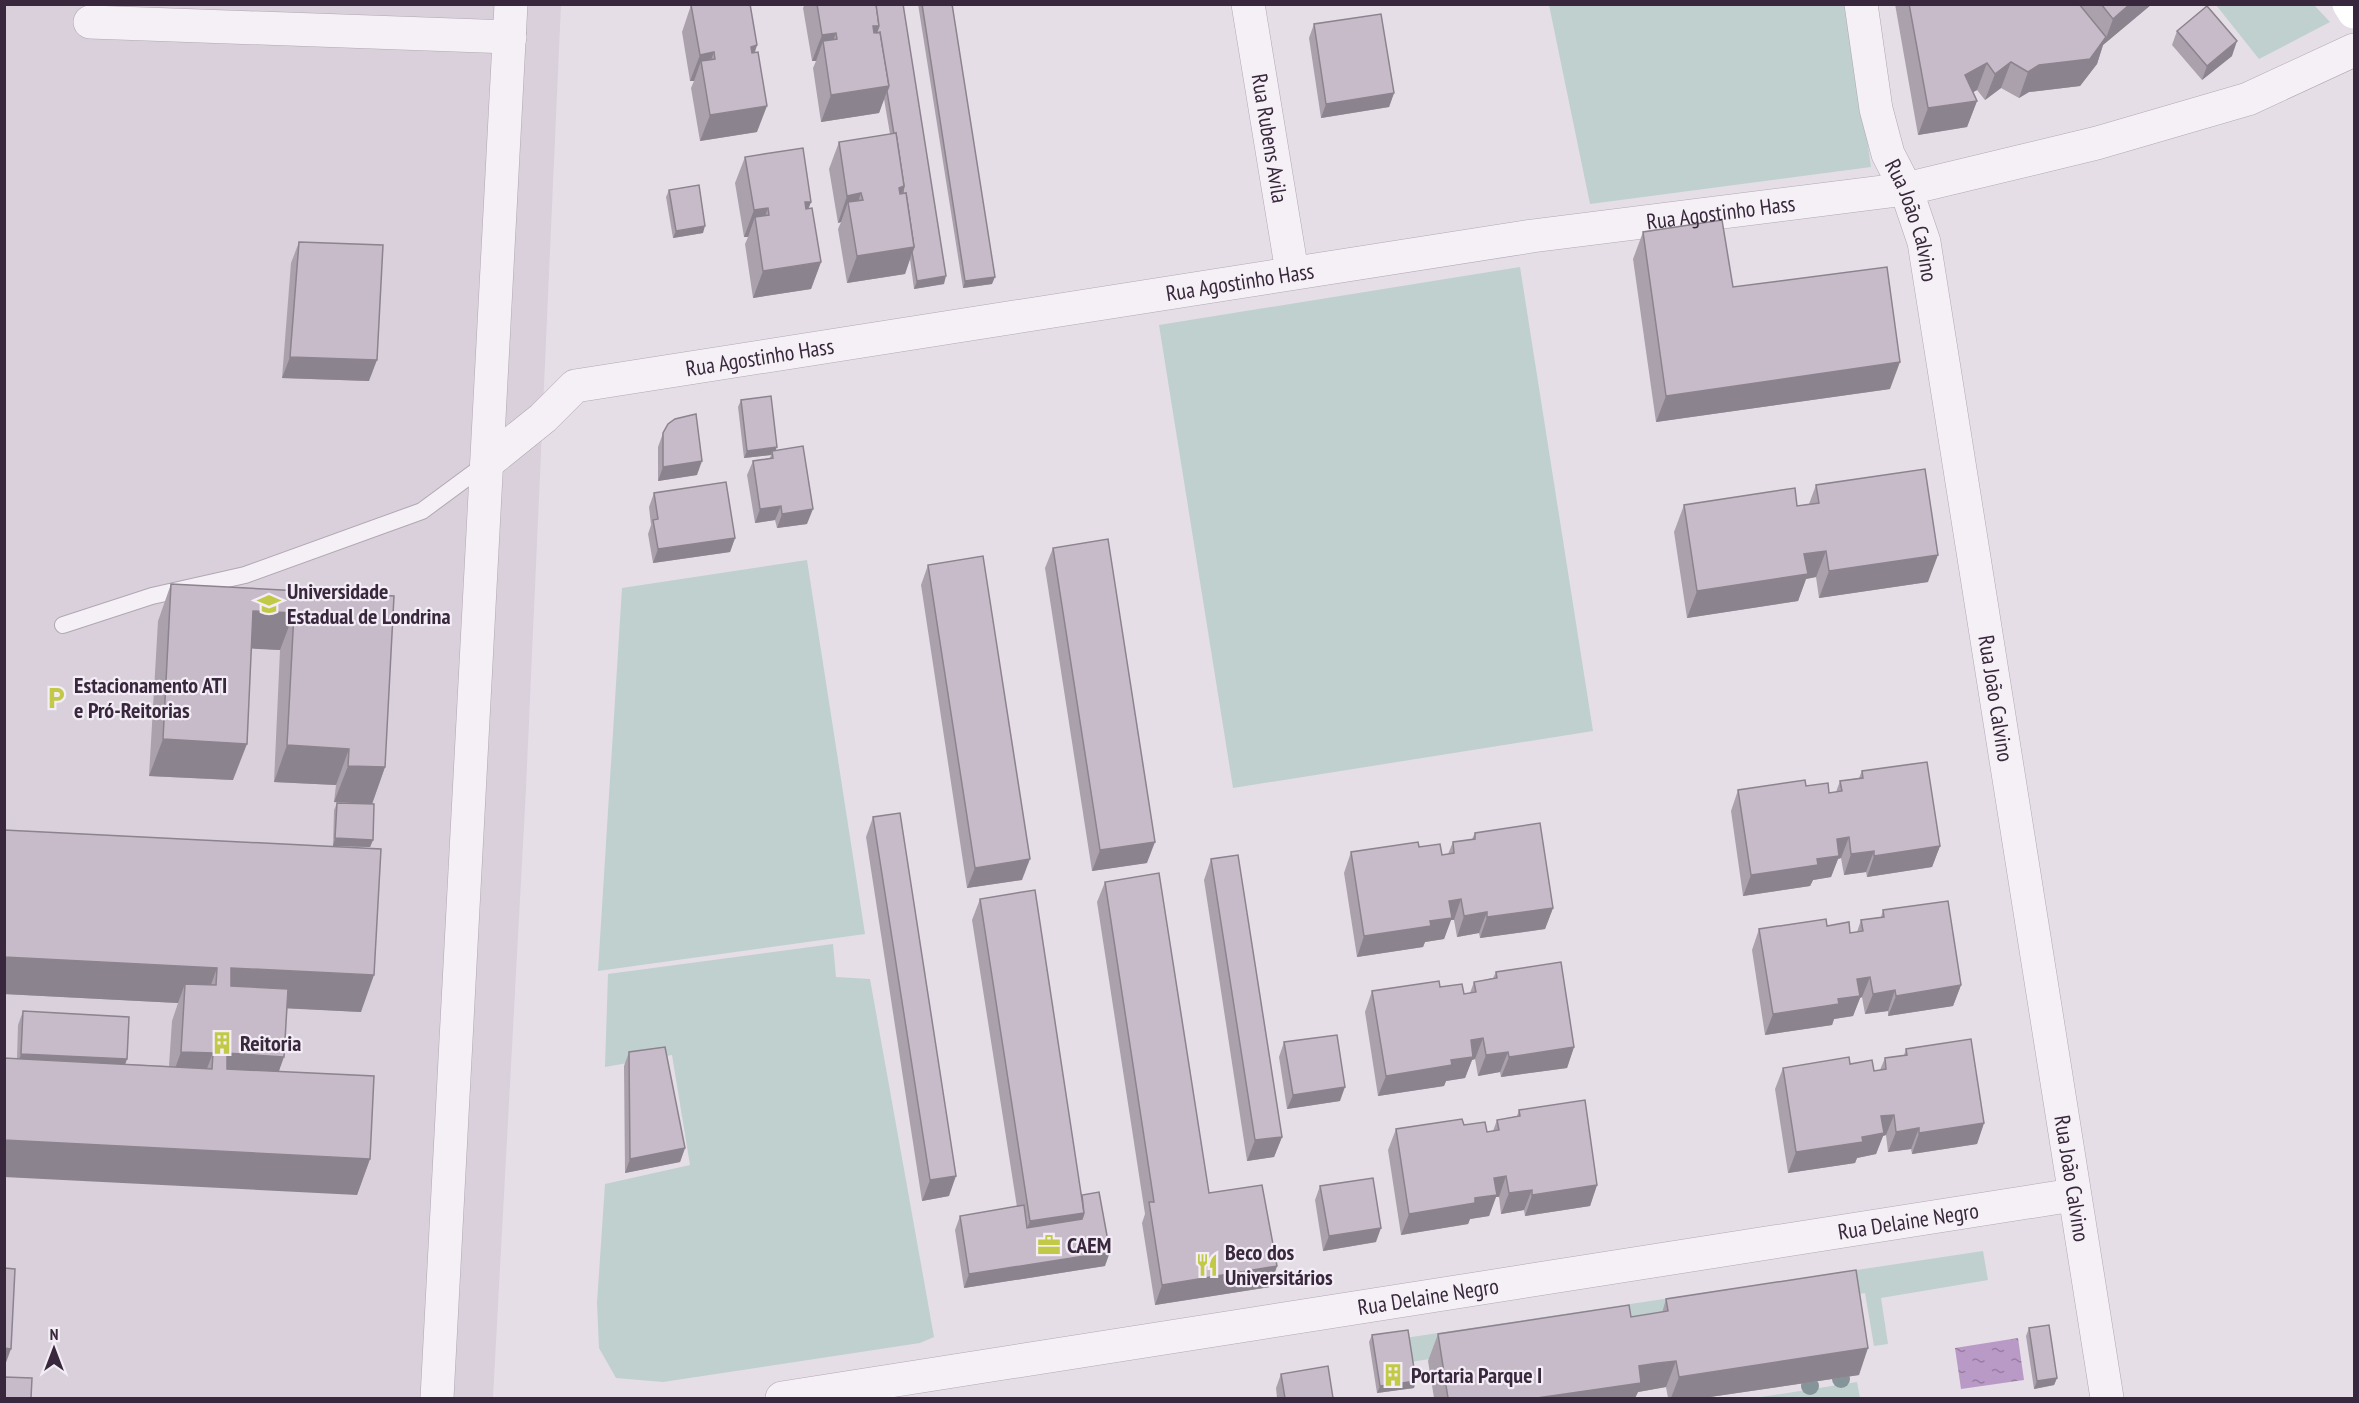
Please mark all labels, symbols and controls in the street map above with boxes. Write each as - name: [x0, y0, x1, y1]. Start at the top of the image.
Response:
- street label: Rua Rubens Avila: [1246, 72, 1294, 205]
- street label: Rua João Calvino: [1879, 154, 1944, 284]
- street label: Rua Agostinho Hass: [1645, 189, 1797, 235]
- street label: Rua Agostinho Hass: [1164, 256, 1316, 307]
- street label: Rua Agostinho Hass: [684, 332, 836, 382]
- place label: Universidade Estadual de Londrina: [287, 577, 450, 630]
- school or university icon: Universidade Estadual de Londrina: [256, 591, 282, 617]
- street label: Rua João Calvino: [1972, 633, 2020, 764]
- place label: Estacionamento ATI e Pró-Reitorias: [74, 671, 227, 724]
- parking icon: Estacionamento ATI e Pró-Reitorias: [43, 685, 69, 711]
- place label: Reitoria: [240, 1029, 301, 1057]
- building icon: Reitoria: [209, 1030, 235, 1056]
- street label: Rua João Calvino: [2048, 1113, 2096, 1244]
- street label: Rua Delaine Negro: [1836, 1196, 1981, 1246]
- place label: CAEM: [1067, 1231, 1111, 1259]
- office icon: CAEM: [1036, 1232, 1062, 1258]
- place label: Beco dos Universitários: [1225, 1238, 1333, 1291]
- restaurant icon: Beco dos Universitários: [1194, 1252, 1220, 1278]
- street label: Rua Delaine Negro: [1356, 1272, 1501, 1321]
- north arrow: [24, 1319, 84, 1379]
- text: N: [50, 1324, 58, 1344]
- place label: Portaria Parque I: [1411, 1361, 1542, 1389]
- building icon: Portaria Parque I: [1380, 1362, 1406, 1388]

